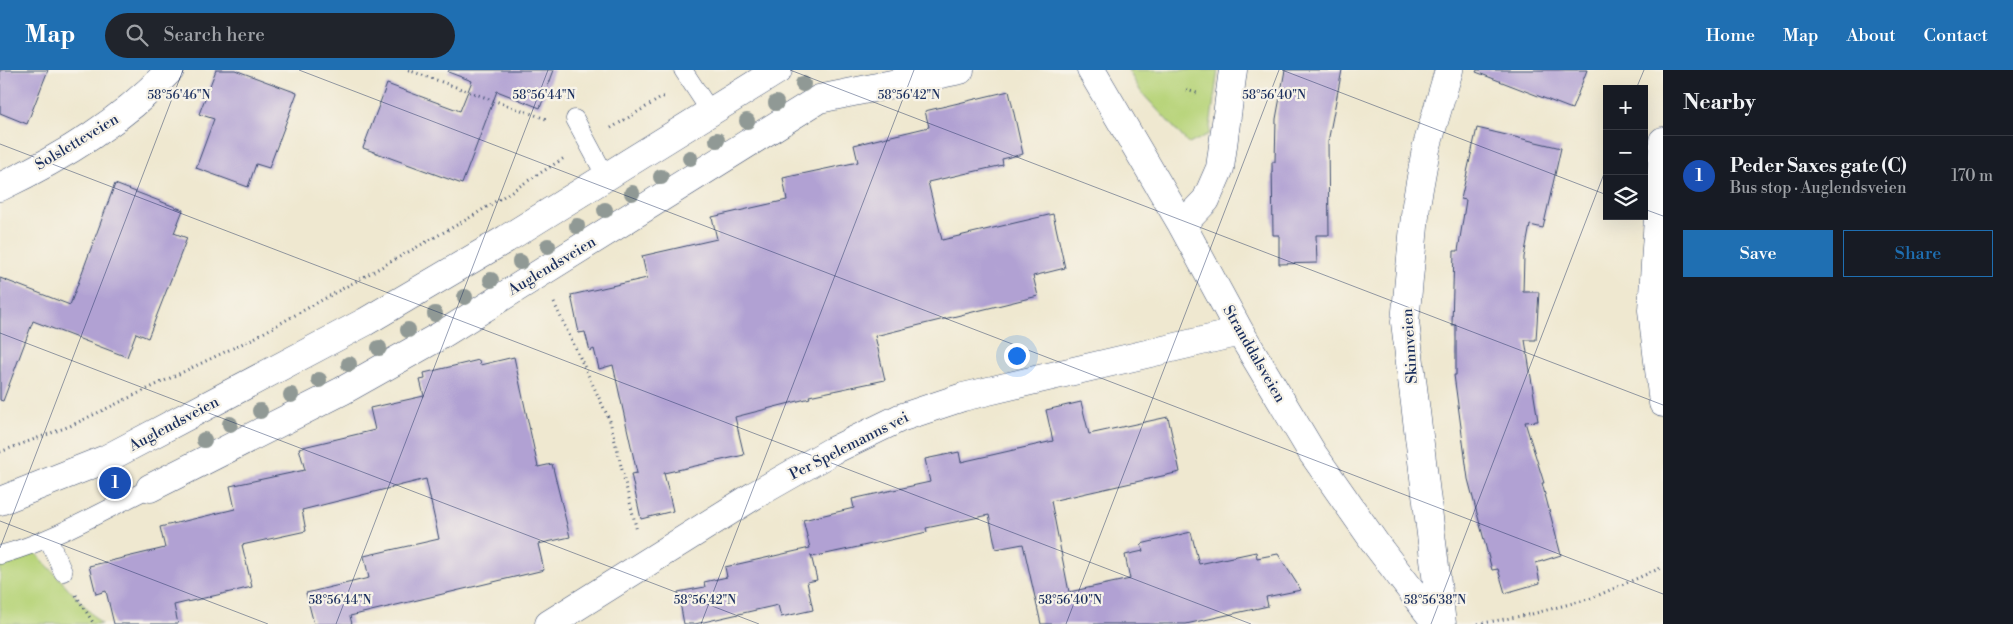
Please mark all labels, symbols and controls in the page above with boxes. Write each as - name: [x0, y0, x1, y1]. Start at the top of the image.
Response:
- search box: [105, 13, 455, 58]
- text: Map: [25, 20, 75, 50]
- icon: search: [123, 21, 151, 49]
- text: Search here: [163, 23, 265, 47]
- text: Home: [1706, 24, 1755, 47]
- text: Map: [1783, 24, 1819, 47]
- text: About: [1847, 24, 1896, 47]
- text: Contact: [1924, 24, 1988, 47]
- map controls: [1603, 85, 1648, 220]
- button: +: [1603, 85, 1648, 130]
- text: 58°56'46"N: [148, 88, 211, 103]
- text: 58°56'44"N: [512, 88, 576, 103]
- text: 58°56'42"N: [878, 88, 940, 103]
- text: 58°56'40"N: [1242, 88, 1306, 103]
- text: Nearby: [1683, 90, 1756, 116]
- street label: Solsletteveien: [32, 110, 122, 174]
- button: −: [1603, 130, 1648, 175]
- text: Peder Saxes gate (C): [1730, 154, 1907, 178]
- text: 1: [1695, 166, 1703, 186]
- text: 170 m: [1951, 166, 1993, 186]
- button: layers: [1603, 175, 1648, 220]
- text: Bus stop · Auglendsveien: [1730, 178, 1906, 198]
- button: Save: [1683, 230, 1833, 277]
- button: Share: [1843, 230, 1993, 277]
- street label: Auglendsveien: [504, 232, 599, 300]
- street label: Stranddalsveien: [1218, 302, 1290, 406]
- street label: Skinnveien: [1398, 308, 1422, 384]
- your location: [1004, 343, 1030, 369]
- street label: Auglendsveien: [125, 392, 222, 456]
- street label: Per Spelemanns vei: [786, 408, 912, 484]
- pin: 1: [99, 464, 131, 502]
- text: 58°56'44"N: [308, 593, 372, 608]
- text: 58°56'42"N: [674, 593, 736, 608]
- text: 58°56'40"N: [1038, 593, 1102, 608]
- text: 58°56'38"N: [1404, 593, 1466, 608]

